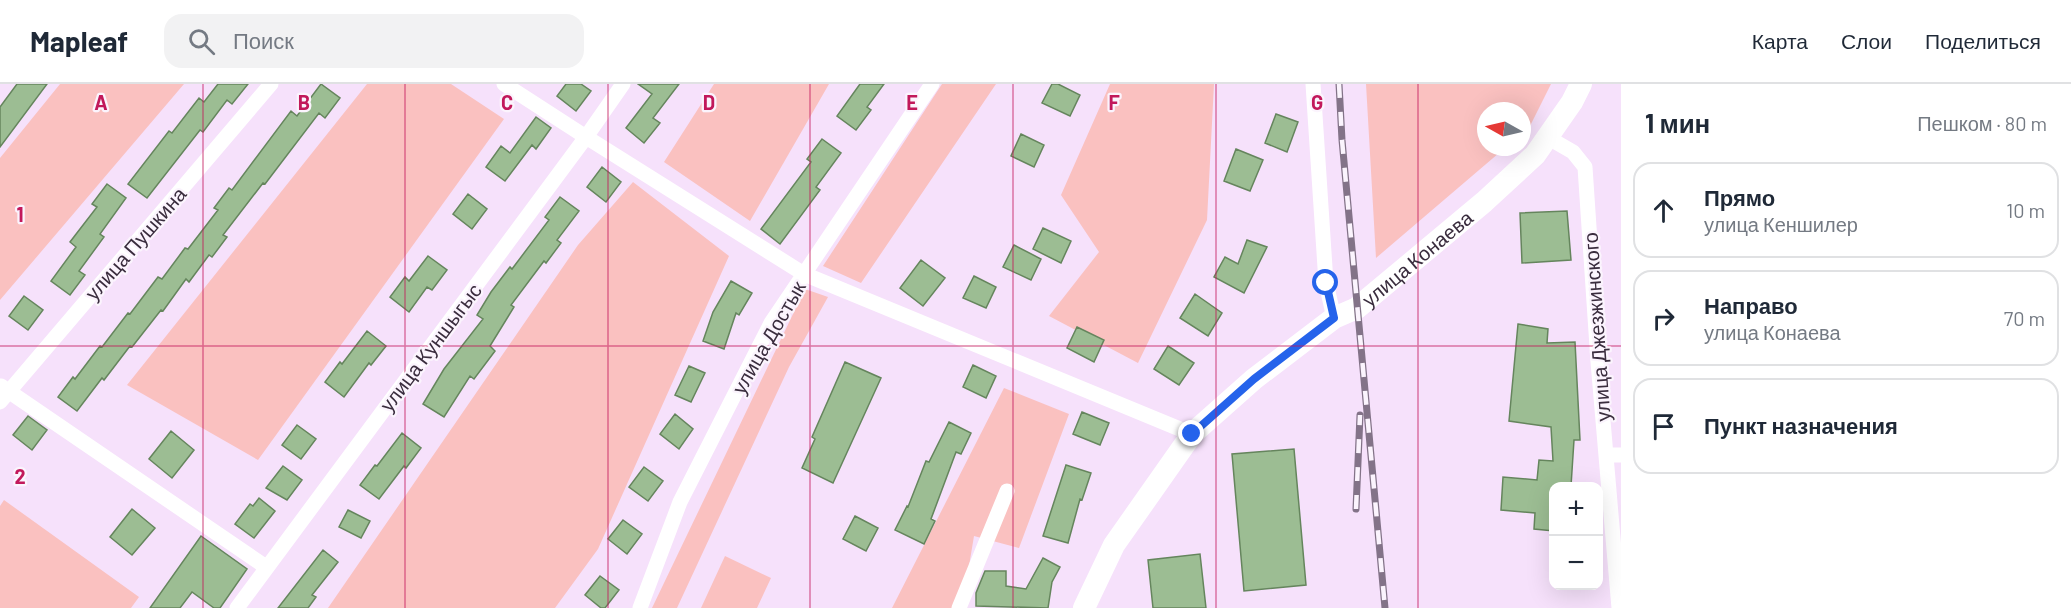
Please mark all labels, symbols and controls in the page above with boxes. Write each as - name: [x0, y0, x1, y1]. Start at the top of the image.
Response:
- search box: [164, 14, 584, 68]
- text: Mapleaf: [30, 24, 128, 58]
- icon: search: [185, 25, 218, 58]
- text: Поиск: [233, 27, 294, 53]
- text: Карта: [1752, 28, 1808, 53]
- text: Слои: [1841, 28, 1892, 53]
- text: Поделиться: [1925, 28, 2041, 53]
- text: A: [94, 90, 108, 114]
- text: B: [298, 90, 310, 114]
- text: C: [501, 90, 513, 114]
- text: D: [703, 90, 715, 114]
- text: E: [906, 90, 918, 114]
- text: F: [1108, 90, 1120, 114]
- text: G: [1311, 90, 1323, 114]
- north arrow: [1477, 102, 1531, 156]
- text: 1 мин: [1645, 107, 1710, 138]
- text: Пешком · 80 m: [1917, 111, 2047, 135]
- street label: улица Пушкина: [80, 181, 191, 304]
- text: Прямо: [1704, 184, 1775, 210]
- icon: ahead: [1647, 194, 1680, 227]
- text: 10 m: [2006, 198, 2045, 222]
- text: 1: [16, 202, 24, 226]
- street label: улица Конаева: [1357, 204, 1478, 311]
- text: улица Кеншилер: [1704, 212, 1858, 236]
- street label: улица Джезжинского: [1577, 232, 1615, 422]
- route start: [1312, 269, 1338, 295]
- street label: улица Достык: [726, 276, 810, 398]
- street label: улица Куншыгыс: [374, 278, 486, 416]
- text: Направо: [1704, 292, 1798, 318]
- icon: right: [1647, 302, 1680, 335]
- text: 70 m: [2004, 306, 2045, 330]
- text: улица Конаева: [1704, 320, 1841, 344]
- icon: arrive: [1647, 410, 1680, 443]
- text: Пункт назначения: [1704, 412, 1898, 438]
- route end: [1178, 420, 1204, 446]
- text: 2: [14, 464, 26, 488]
- map controls: [1549, 482, 1603, 590]
- button: +: [1549, 482, 1603, 536]
- button: −: [1549, 536, 1603, 590]

